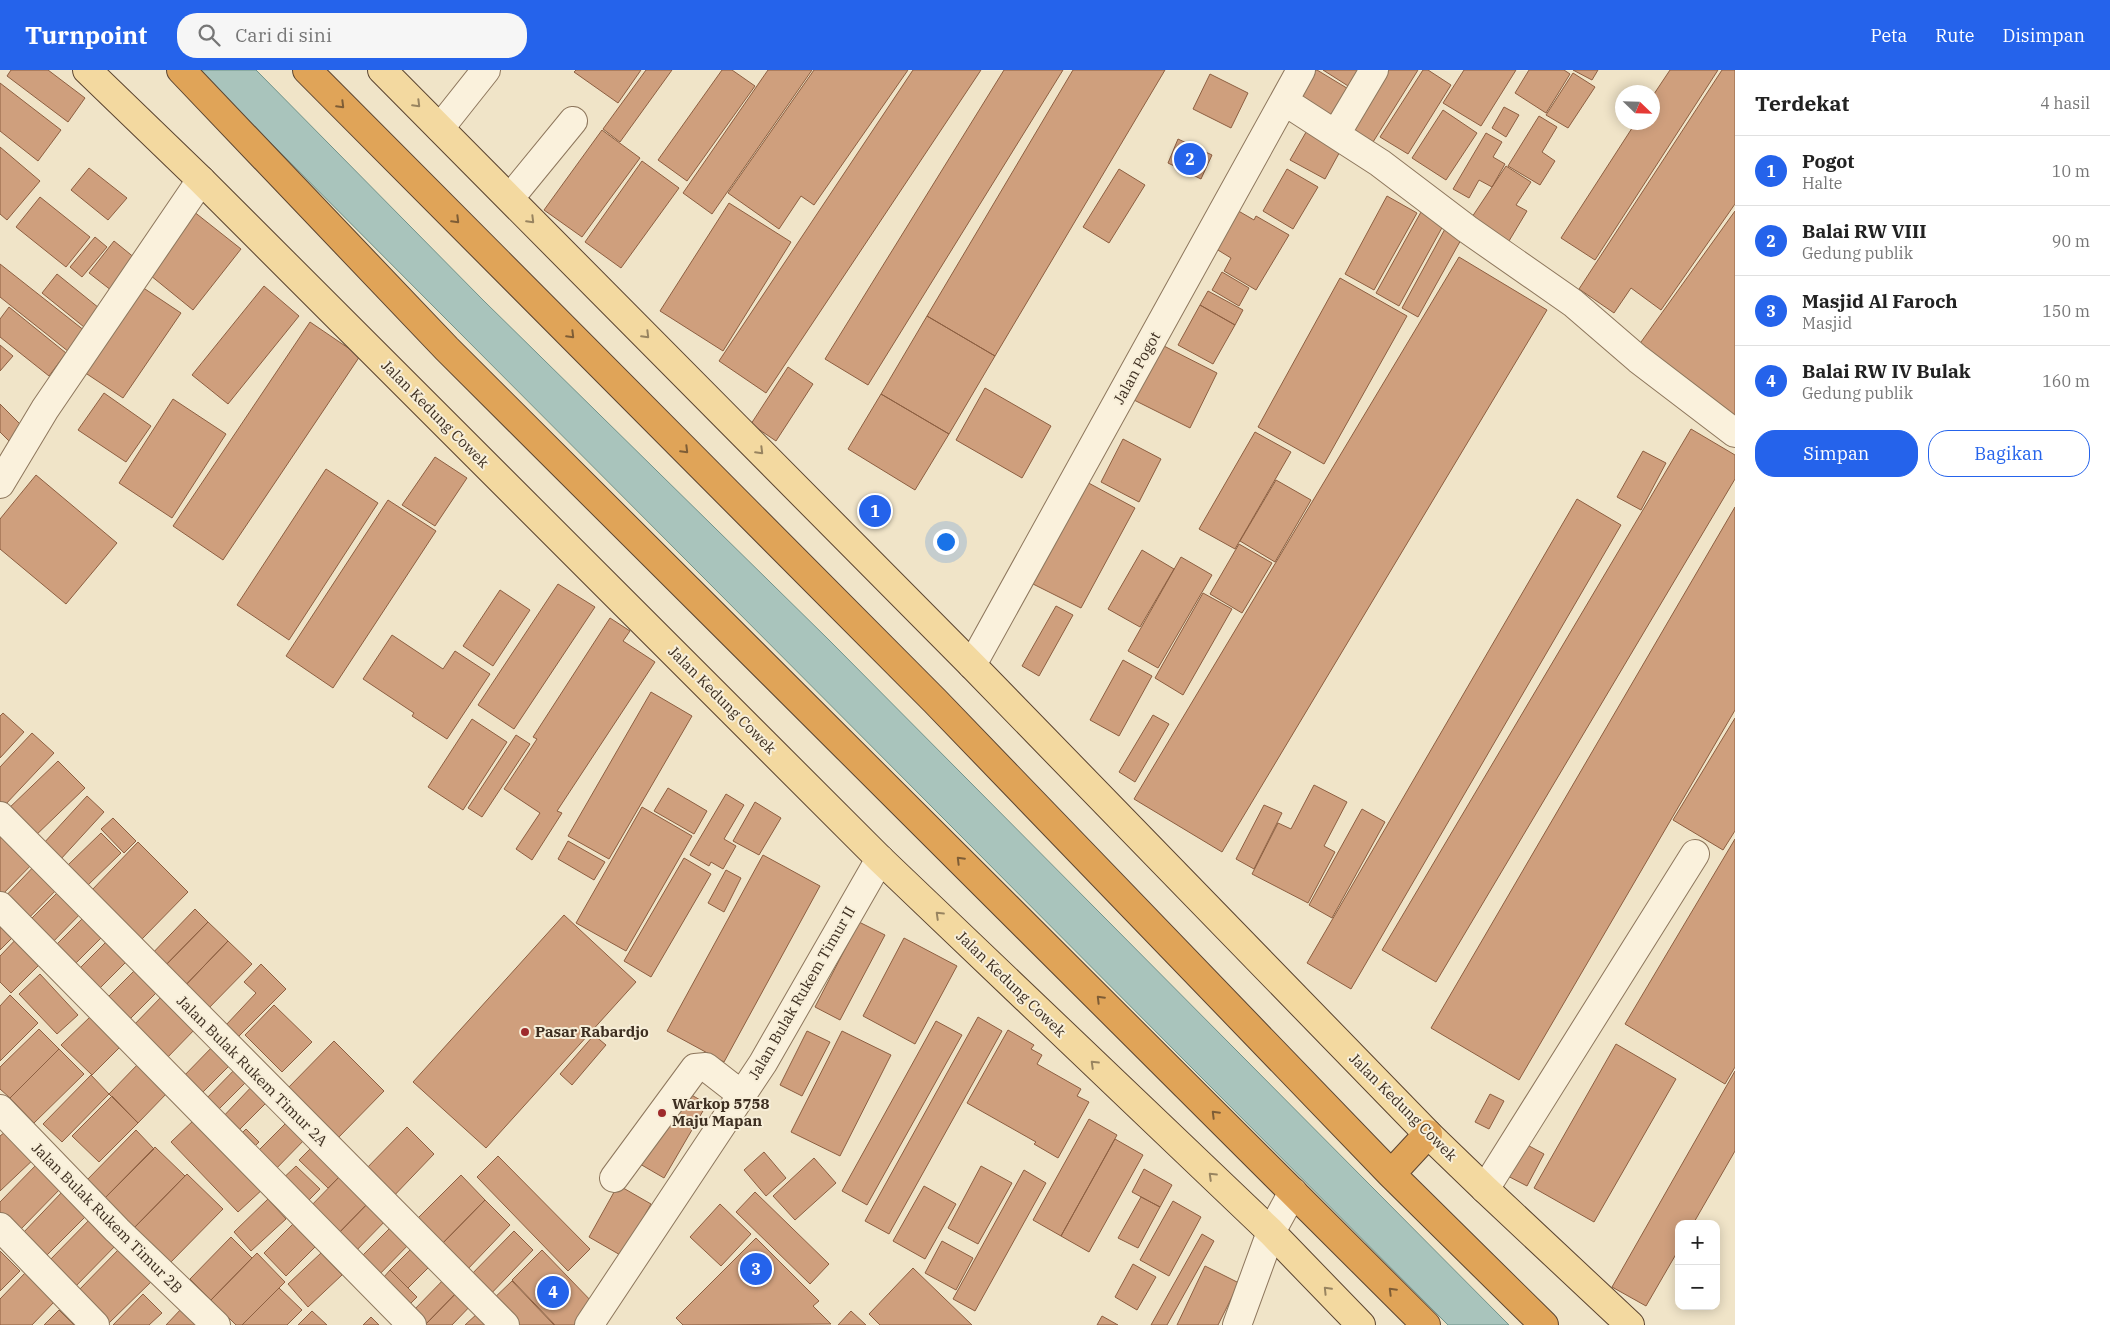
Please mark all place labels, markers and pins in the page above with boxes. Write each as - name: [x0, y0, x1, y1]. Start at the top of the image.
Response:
- pin: 2: [1174, 140, 1206, 178]
- pin: 1: [859, 492, 891, 530]
- place label: Pasar Rabardjo: [535, 1022, 649, 1041]
- marker: Pasar Rabardjo: [519, 1026, 531, 1038]
- place label: Warkop 5758 Maju Mapan: [672, 1094, 769, 1130]
- marker: Warkop 5758 Maju Mapan: [656, 1107, 668, 1119]
- pin: 3: [740, 1250, 772, 1288]
- pin: 4: [537, 1273, 569, 1311]

